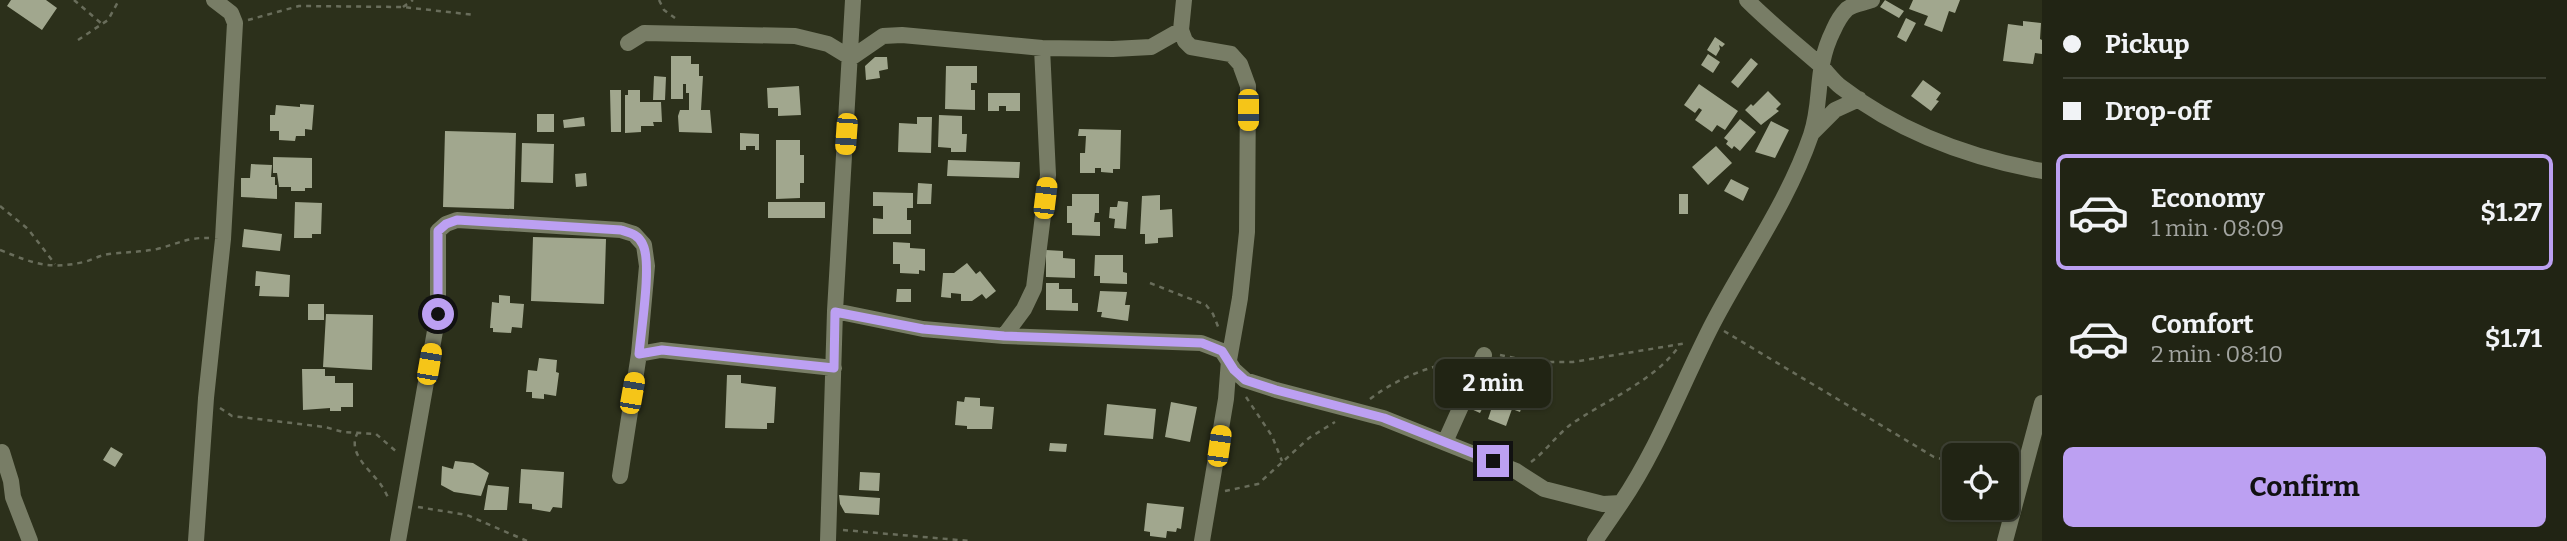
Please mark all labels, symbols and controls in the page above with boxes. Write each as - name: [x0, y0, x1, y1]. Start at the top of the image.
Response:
- text: Pickup: [2105, 29, 2190, 60]
- car: [1238, 89, 1259, 131]
- text: Drop-off: [2105, 96, 2211, 127]
- car: [835, 112, 858, 156]
- car: [1033, 176, 1058, 220]
- icon: car: [2067, 181, 2130, 244]
- text: Economy: [2151, 183, 2265, 214]
- text: $1.27: [2480, 197, 2542, 228]
- text: 1 min · 08:09: [2151, 214, 2284, 242]
- route start: [422, 298, 454, 330]
- icon: car: [2067, 307, 2130, 370]
- text: Comfort: [2151, 309, 2254, 340]
- text: $1.71: [2485, 323, 2542, 354]
- text: 2 min · 08:10: [2151, 340, 2283, 368]
- car: [416, 341, 443, 387]
- callout: 2 min: [1435, 360, 1551, 408]
- text: 2 min: [1462, 369, 1524, 397]
- car: [619, 370, 646, 416]
- car: [1206, 424, 1233, 468]
- map controls: [1942, 443, 2019, 520]
- button: locate: [1942, 443, 2019, 520]
- route end: [1477, 445, 1509, 477]
- button: Confirm: [2063, 447, 2546, 527]

